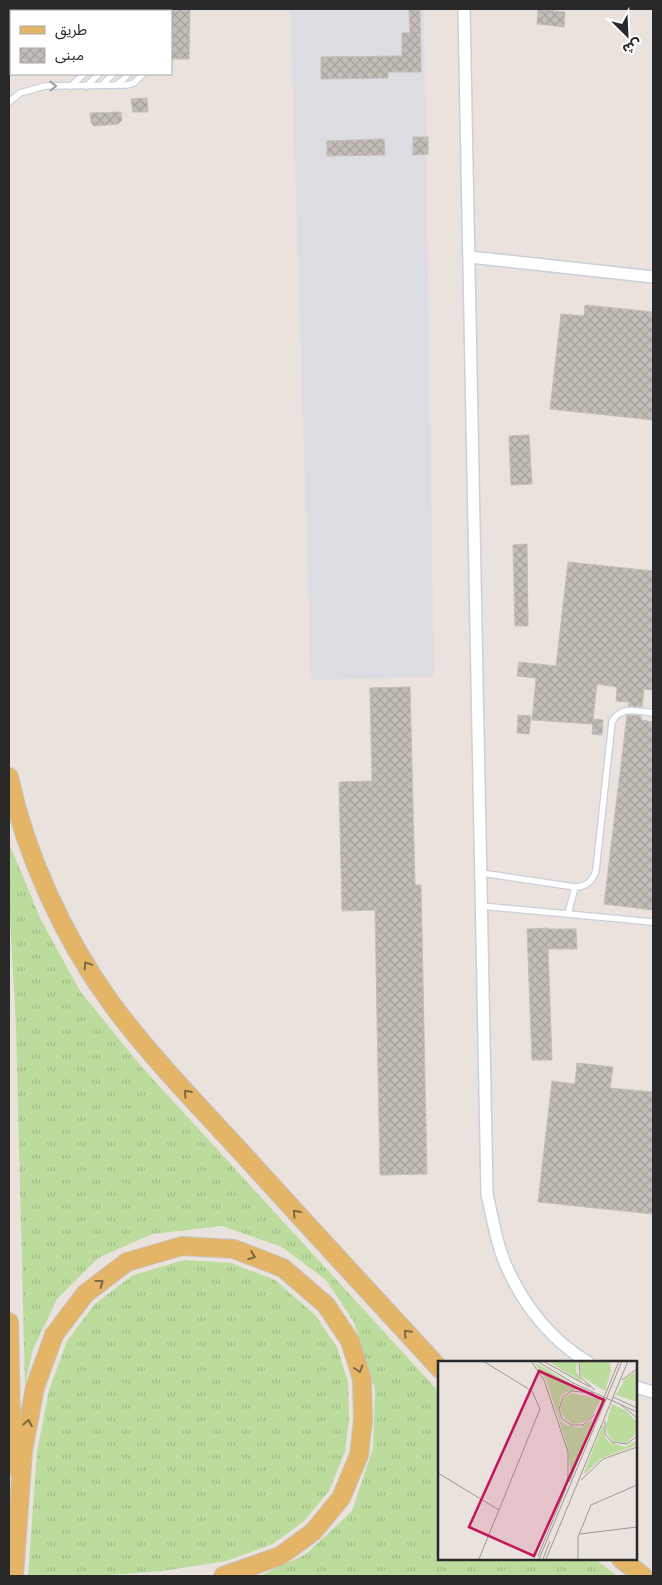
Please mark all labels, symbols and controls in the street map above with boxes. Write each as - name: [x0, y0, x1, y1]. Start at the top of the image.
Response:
- legend: [10, 10, 172, 75]
- north arrow: [602, 10, 652, 60]
- text: طريق: [55, 20, 87, 40]
- text: ش: [620, 36, 645, 59]
- text: مبنى: [55, 45, 84, 64]
- one-way arrow: [50, 81, 58, 91]
- one-way arrow: [84, 961, 94, 970]
- one-way arrow: [184, 1089, 193, 1098]
- one-way arrow: [293, 1210, 302, 1219]
- one-way arrow: [247, 1250, 256, 1261]
- one-way arrow: [94, 1280, 103, 1288]
- one-way arrow: [403, 1329, 412, 1338]
- inset map: [438, 1361, 637, 1560]
- one-way arrow: [353, 1365, 363, 1373]
- one-way arrow: [22, 1419, 33, 1428]

